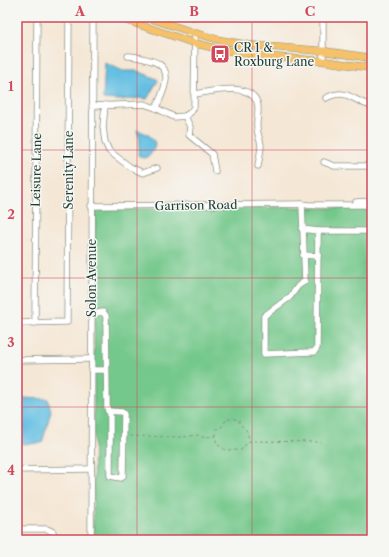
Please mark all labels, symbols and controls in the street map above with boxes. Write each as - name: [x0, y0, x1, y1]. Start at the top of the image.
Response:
- text: A: [74, 3, 86, 19]
- text: B: [189, 3, 199, 19]
- text: C: [305, 3, 315, 19]
- place label: CR 1 & Roxburg Lane: [234, 40, 315, 69]
- bus stop icon: CR 1 & Roxburg Lane: [209, 43, 231, 65]
- text: 1: [8, 78, 14, 94]
- street label: Serenity Lane: [61, 130, 76, 209]
- street label: Leisure Lane: [28, 133, 44, 207]
- street label: Garrison Road: [155, 197, 238, 213]
- text: 2: [7, 206, 15, 222]
- street label: Solon Avenue: [84, 239, 99, 317]
- text: 3: [7, 334, 15, 350]
- text: 4: [7, 462, 15, 478]

